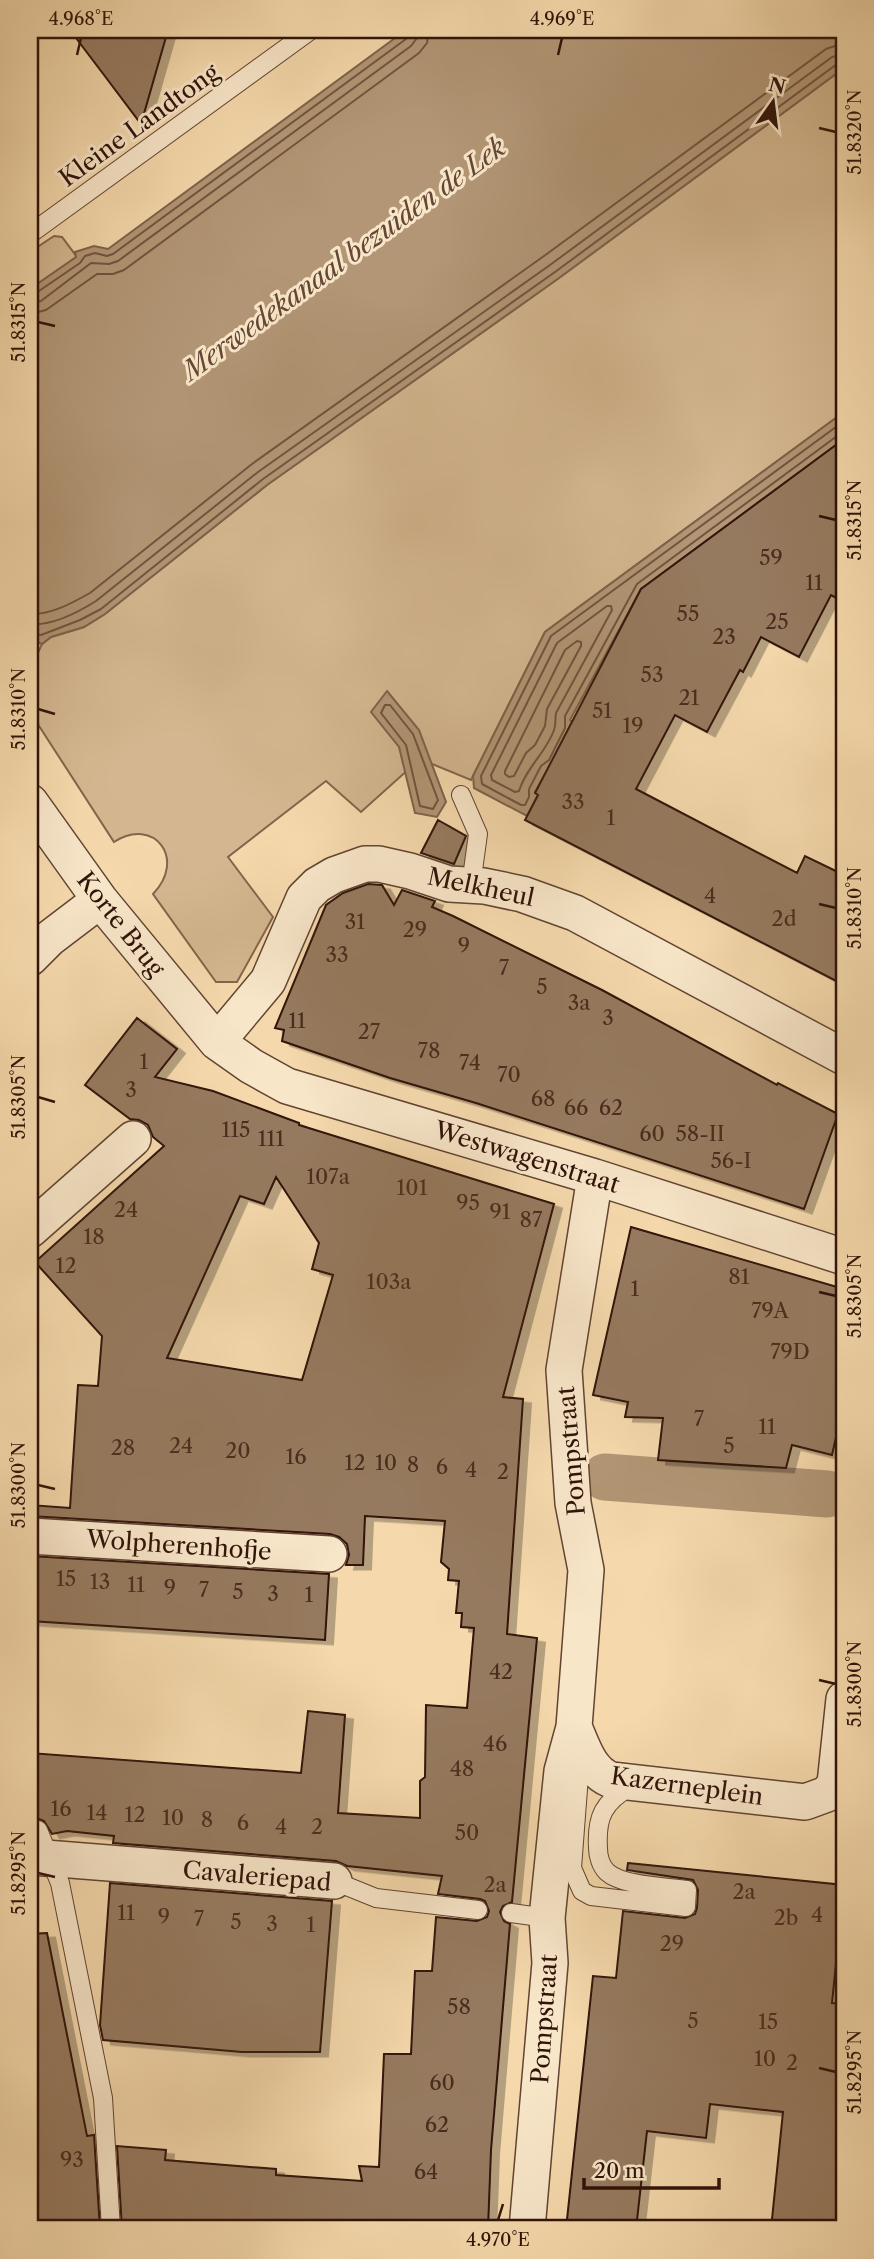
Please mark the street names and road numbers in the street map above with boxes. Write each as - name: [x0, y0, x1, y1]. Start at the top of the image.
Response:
- street label: Kleine Landtong: [53, 57, 225, 193]
- street label: Melkheul: [425, 862, 537, 912]
- street label: Korte Brug: [71, 866, 171, 983]
- street label: Westwagenstraat: [430, 1115, 624, 1199]
- street label: Pompstraat: [551, 1385, 591, 1517]
- street label: Wolpherenhofje: [84, 1524, 273, 1567]
- street label: Kazerneplein: [609, 1761, 765, 1811]
- street label: Cavaleriepad: [182, 1855, 333, 1897]
- street label: Pompstraat: [525, 1953, 563, 2085]

